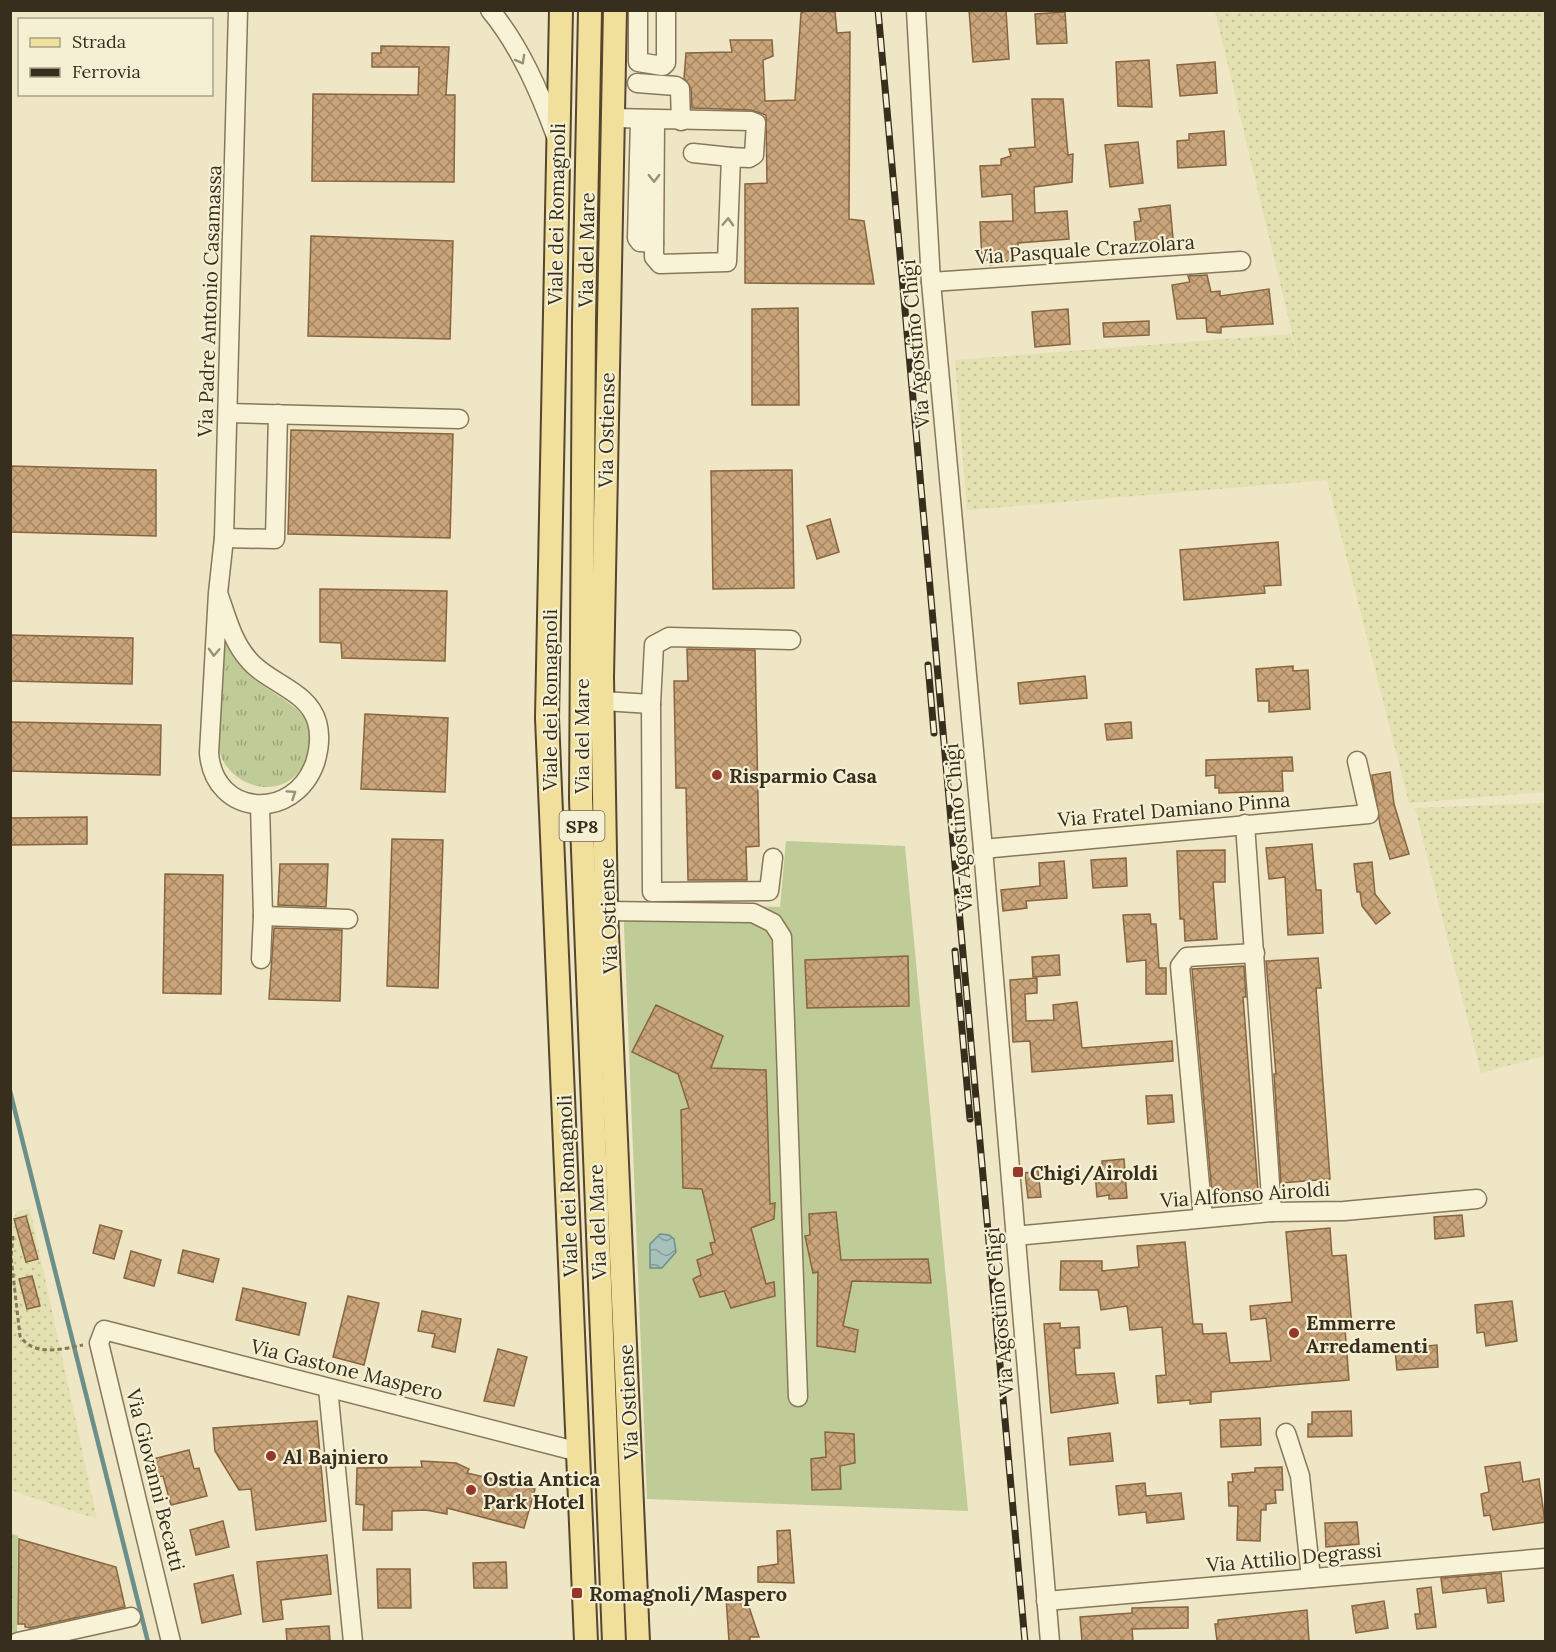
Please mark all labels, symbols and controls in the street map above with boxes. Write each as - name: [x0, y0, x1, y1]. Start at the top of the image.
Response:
- legend: [18, 18, 213, 96]
- text: Strada: [72, 30, 126, 53]
- one-way arrow: [514, 54, 525, 64]
- text: Ferrovia: [72, 60, 141, 83]
- street label: Viale dei Romagnoli: [542, 123, 570, 306]
- street label: Via Padre Antonio Casamassa: [192, 164, 226, 439]
- one-way arrow: [648, 174, 660, 183]
- street label: Via del Mare: [572, 192, 600, 309]
- one-way arrow: [722, 218, 734, 227]
- street label: Via Pasquale Crazzolara: [973, 229, 1196, 269]
- street label: Via Agostino Chigi: [895, 258, 935, 431]
- street label: Via Ostiense: [592, 372, 620, 489]
- street label: Viale dei Romagnoli: [537, 609, 562, 792]
- one-way arrow: [208, 647, 221, 656]
- street label: Via del Mare: [569, 678, 594, 795]
- street label: Via Agostino Chigi: [938, 742, 978, 915]
- place label: Risparmio Casa: [729, 763, 878, 788]
- marker: Risparmio Casa: [710, 768, 724, 782]
- street label: Via Fratel Damiano Pinna: [1056, 786, 1291, 832]
- one-way arrow: [285, 790, 296, 801]
- road number: SP8: [560, 811, 604, 841]
- street label: Via Ostiense: [593, 858, 623, 975]
- street label: Viale dei Romagnoli: [551, 1095, 583, 1278]
- place label: Chigi/Airoldi: [1030, 1160, 1159, 1186]
- street label: Via del Mare: [582, 1164, 612, 1281]
- marker: Chigi/Airoldi: [1011, 1165, 1025, 1179]
- street label: Via Alfonso Airoldi: [1158, 1176, 1331, 1212]
- street label: Via Agostino Chigi: [979, 1226, 1019, 1399]
- place label: Emmerre Arredamenti: [1306, 1310, 1429, 1358]
- marker: Emmerre Arredamenti: [1287, 1326, 1301, 1340]
- street label: Via Gastone Maspero: [247, 1333, 446, 1405]
- street label: Via Ostiense: [612, 1343, 644, 1461]
- street label: Via Giovanni Becatti: [121, 1385, 191, 1574]
- place label: Al Bajniero: [283, 1444, 388, 1469]
- marker: Al Bajniero: [264, 1449, 278, 1463]
- place label: Ostia Antica Park Hotel: [483, 1466, 601, 1514]
- marker: Ostia Antica Park Hotel: [464, 1483, 478, 1497]
- street label: Via Attilio Degrassi: [1205, 1537, 1382, 1577]
- place label: Romagnoli/Maspero: [589, 1581, 787, 1607]
- marker: Romagnoli/Maspero: [570, 1586, 584, 1600]

